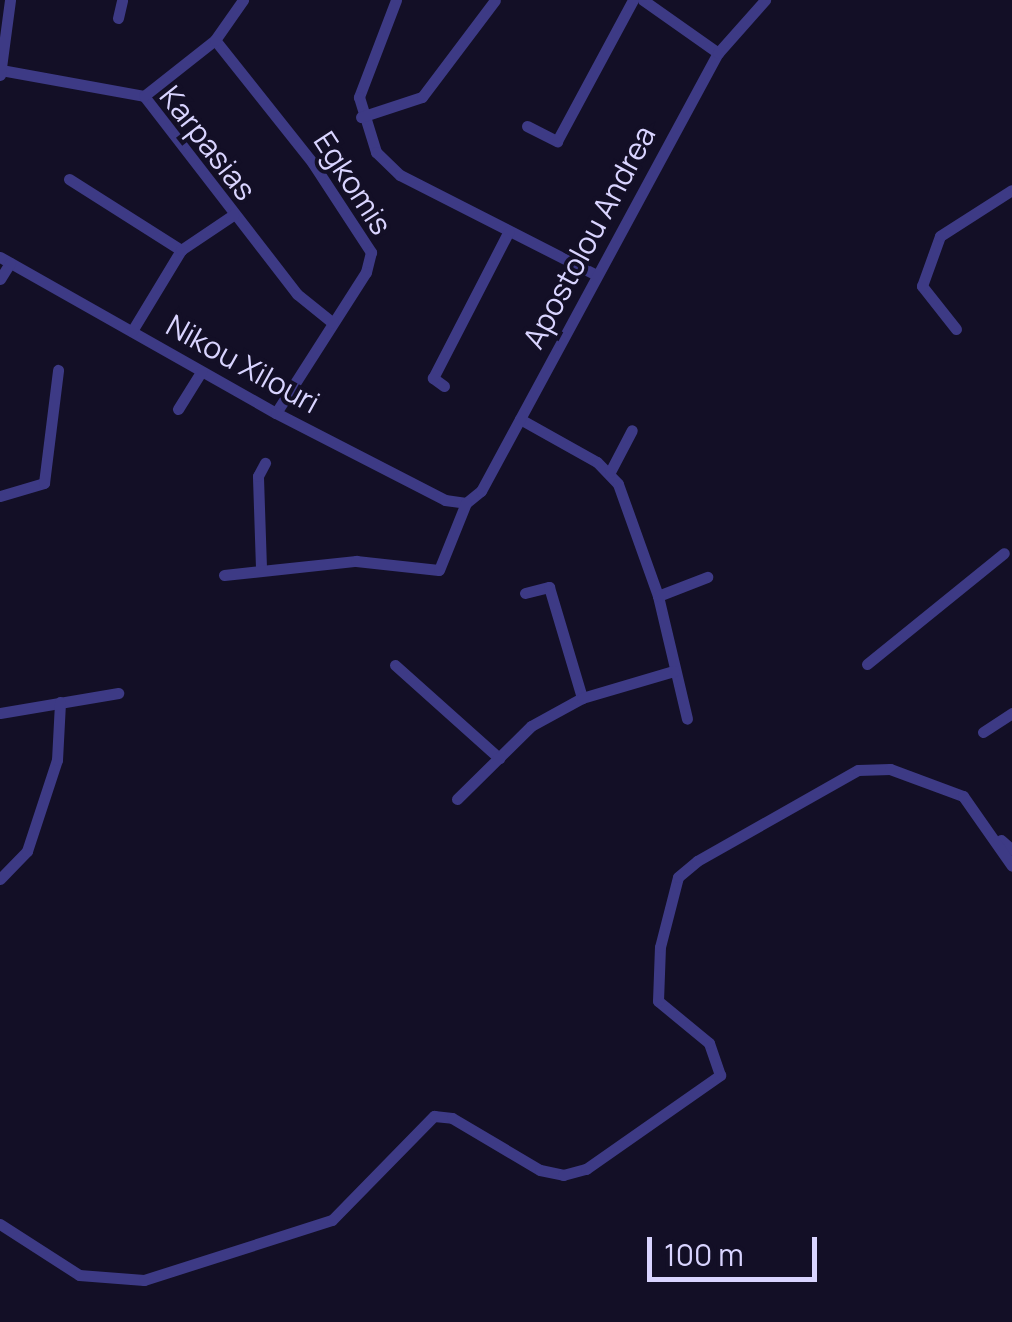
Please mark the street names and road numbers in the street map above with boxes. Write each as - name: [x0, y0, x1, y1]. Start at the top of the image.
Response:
- street label: Karpasias: [152, 79, 264, 207]
- street label: Apostolou Andrea: [515, 120, 663, 354]
- street label: Egkomis: [306, 125, 400, 241]
- street label: Nikou Xilouri: [160, 307, 326, 421]

